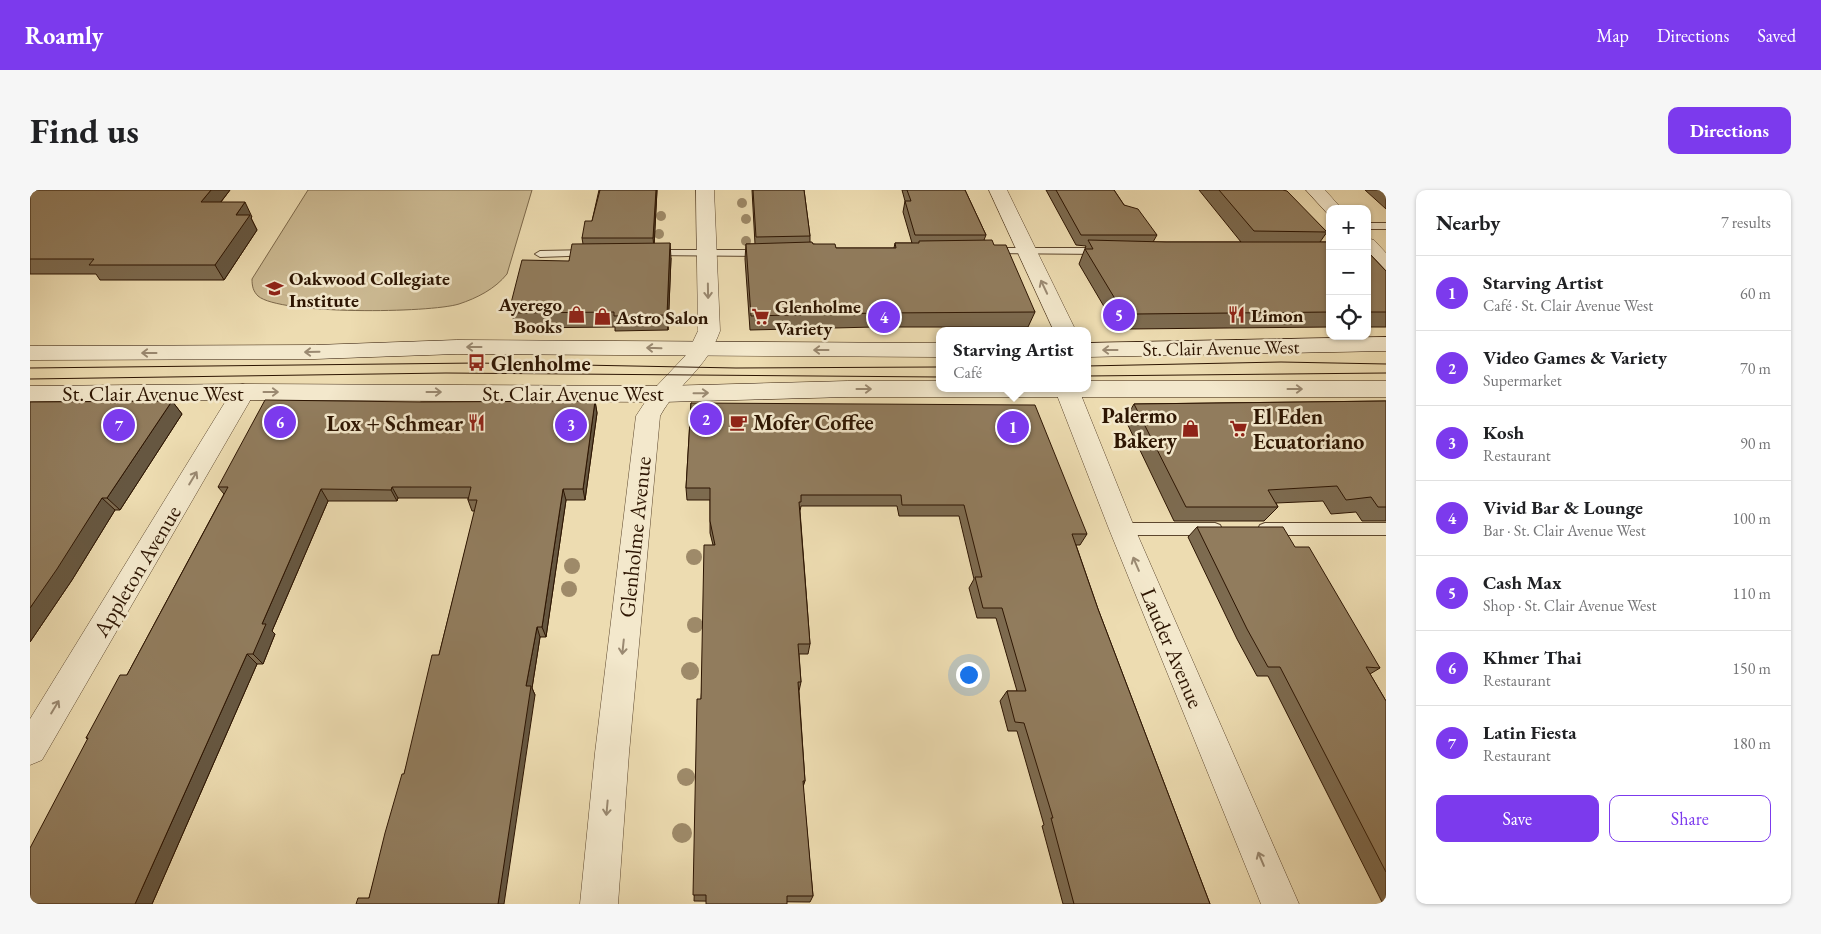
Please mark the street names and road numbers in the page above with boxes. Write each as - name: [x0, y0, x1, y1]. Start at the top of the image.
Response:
- street label: St. Clair Avenue West: [1142, 334, 1300, 362]
- street label: St. Clair Avenue West: [62, 379, 244, 408]
- street label: St. Clair Avenue West: [482, 379, 664, 408]
- street label: Glenholme Avenue: [612, 455, 658, 619]
- street label: Appleton Avenue: [86, 500, 188, 643]
- street label: Lauder Avenue: [1134, 584, 1210, 713]

